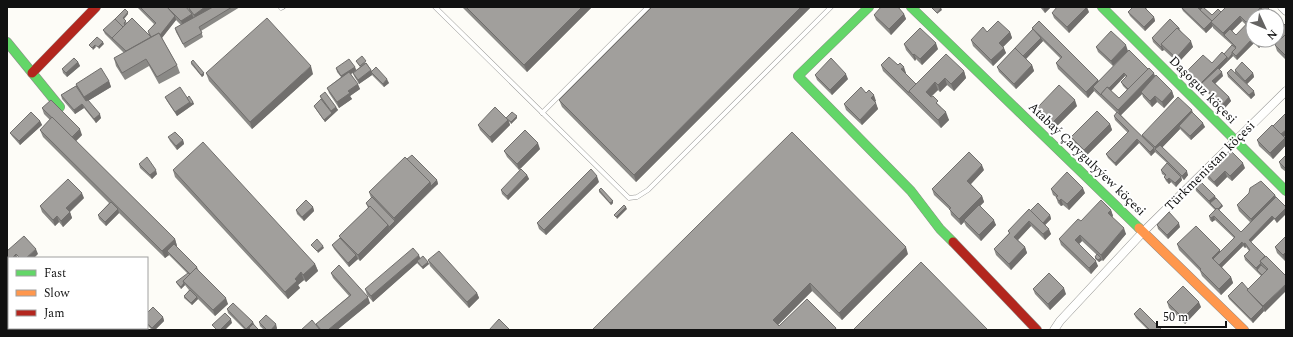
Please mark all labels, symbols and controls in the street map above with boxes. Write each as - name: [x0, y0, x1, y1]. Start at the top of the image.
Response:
- north arrow: [1245, 8, 1285, 48]
- text: N: [1263, 25, 1281, 44]
- street label: Daşoguz köçesi: [1164, 51, 1242, 129]
- street label: Atabaý Çarygulyýew köçesi: [1024, 97, 1150, 221]
- street label: Türkmenistan köçesi: [1160, 116, 1260, 216]
- legend: [8, 257, 148, 329]
- text: Fast: [44, 264, 66, 283]
- text: Slow: [44, 284, 70, 303]
- scale bar: [1157, 303, 1226, 329]
- text: Jam: [44, 304, 65, 323]
- text: 50 m: [1163, 308, 1188, 327]

